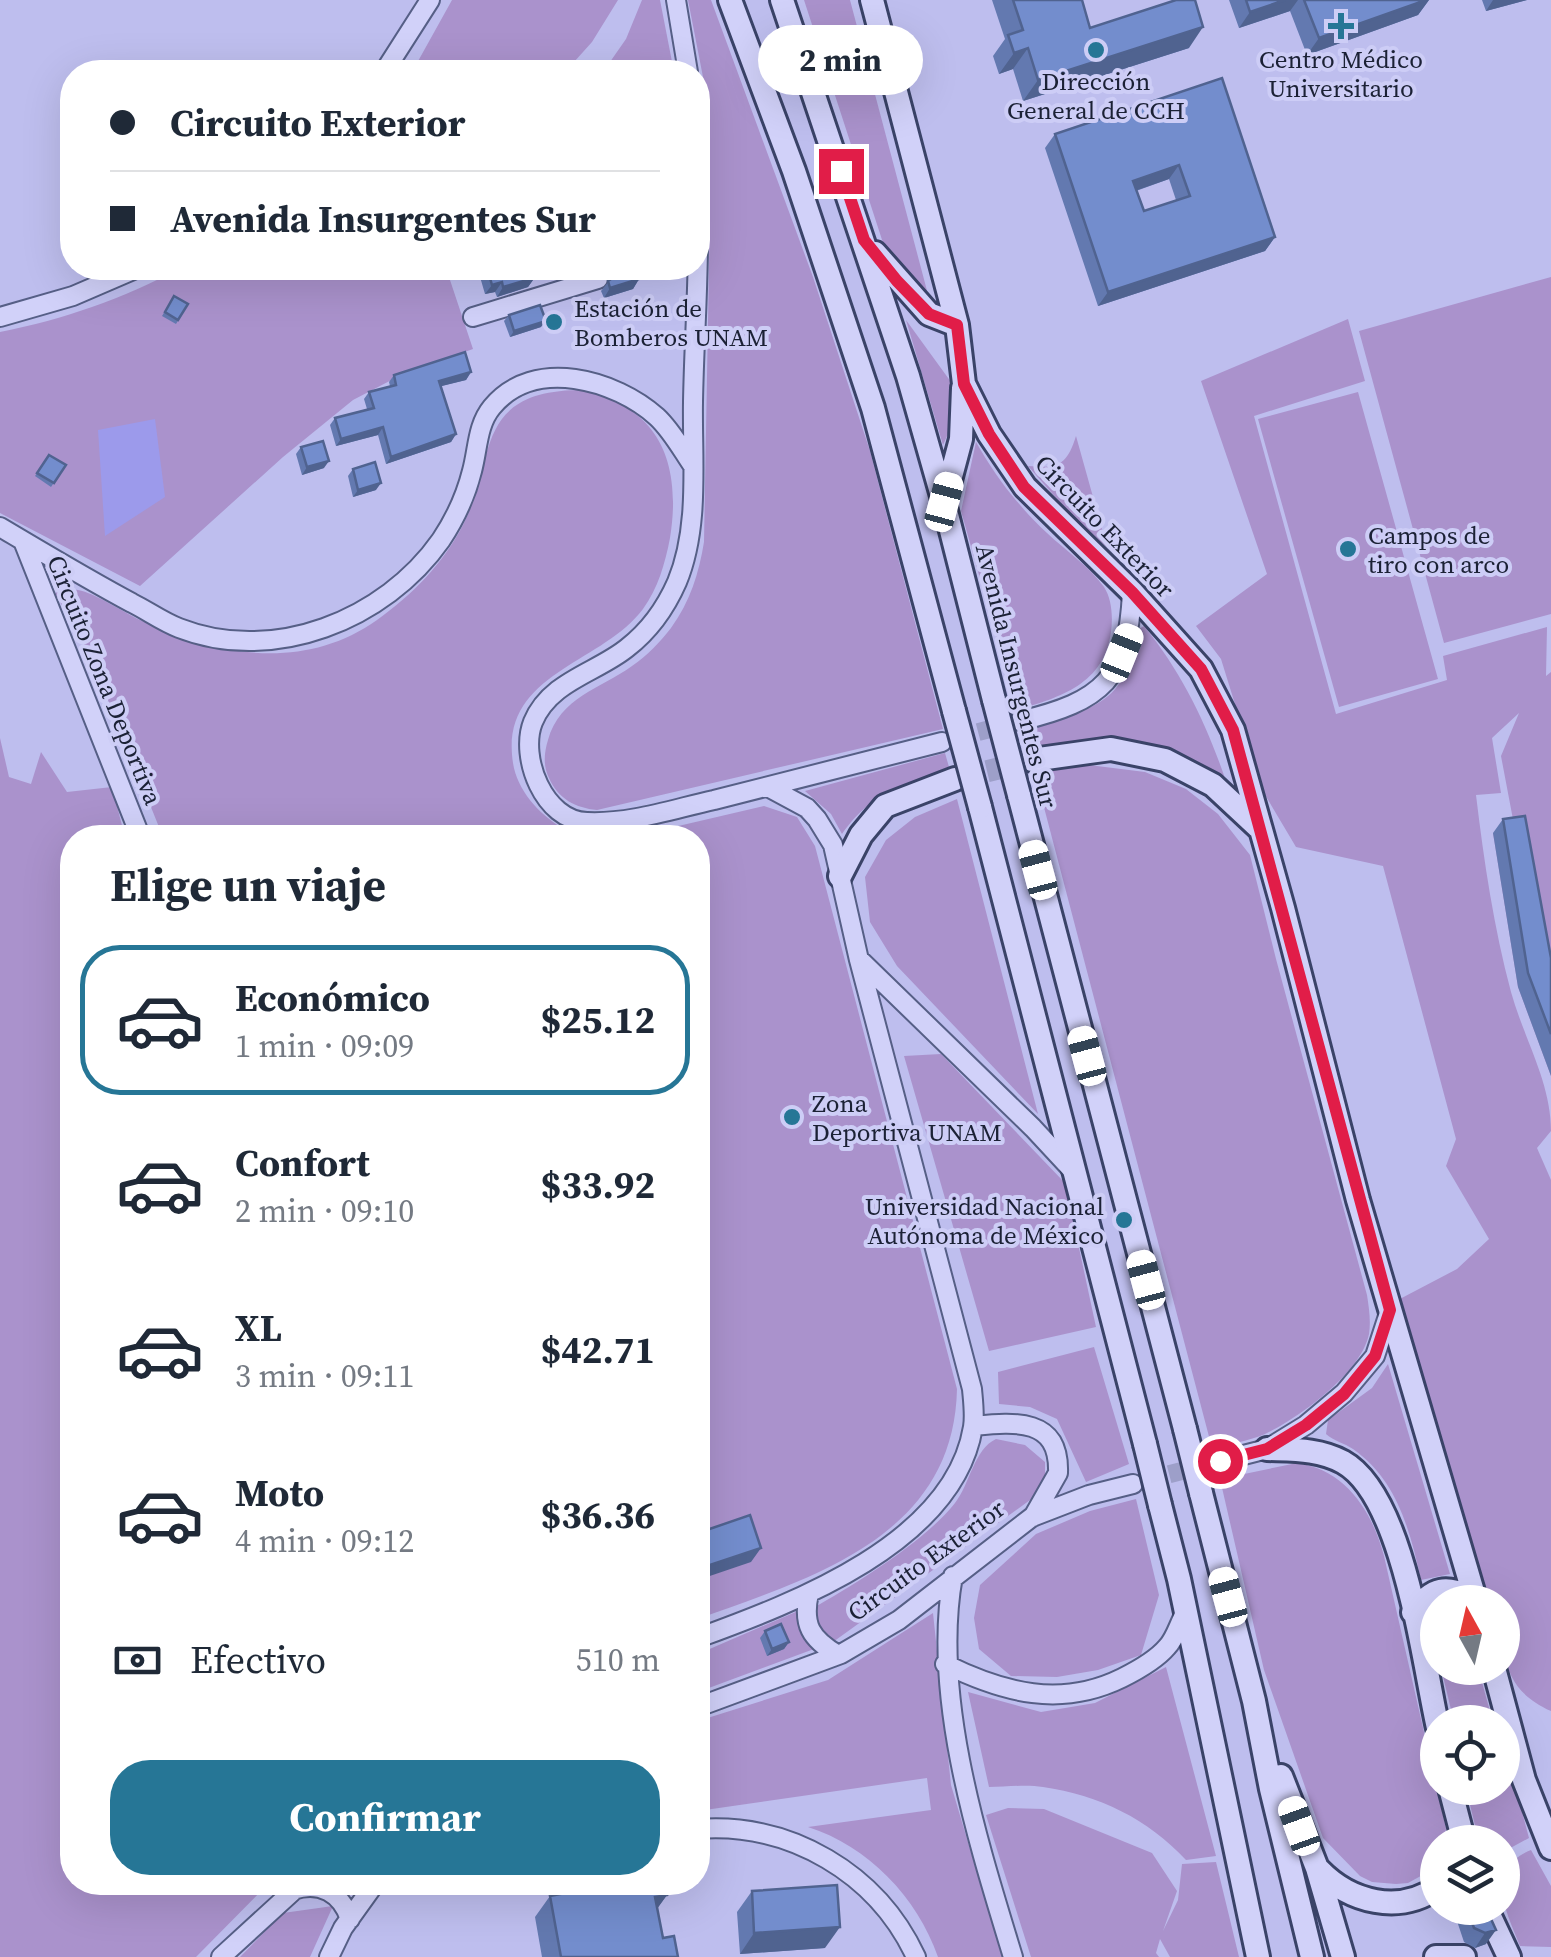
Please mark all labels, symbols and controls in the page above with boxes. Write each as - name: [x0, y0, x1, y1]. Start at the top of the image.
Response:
- marker: Centro Médico Universitario: [1328, 13, 1354, 39]
- callout: 2 min: [758, 26, 924, 96]
- text: 2 min: [799, 38, 882, 82]
- marker: Dirección General de CCH: [1085, 39, 1107, 61]
- place label: Centro Médico Universitario: [1259, 42, 1423, 105]
- place label: Dirección General de CCH: [1007, 64, 1185, 127]
- text: Circuito Exterior: [170, 97, 465, 149]
- route end: [819, 149, 864, 194]
- text: Avenida Insurgentes Sur: [170, 193, 596, 245]
- place label: Estación de Bomberos UNAM: [574, 291, 768, 354]
- marker: Estación de Bomberos UNAM: [543, 311, 565, 333]
- street label: Circuito Exterior: [1028, 447, 1182, 605]
- car: [922, 469, 966, 535]
- place label: Campos de tiro con arco: [1368, 518, 1509, 581]
- marker: Campos de tiro con arco: [1337, 538, 1359, 560]
- street label: Avenida Insurgentes Sur: [968, 540, 1066, 812]
- street label: Circuito Zona Deportiva: [39, 550, 171, 810]
- car: [1097, 620, 1147, 686]
- car: [1016, 837, 1060, 903]
- text: Elige un viaje: [110, 854, 386, 916]
- text: Económico: [235, 972, 430, 1024]
- icon: car: [115, 975, 205, 1065]
- text: $25.12: [541, 994, 655, 1046]
- car: [1065, 1023, 1109, 1089]
- text: 1 min · 09:09: [235, 1024, 414, 1068]
- place label: Zona Deportiva UNAM: [812, 1086, 1002, 1149]
- marker: Zona Deportiva UNAM: [781, 1106, 803, 1128]
- text: Confort: [235, 1137, 370, 1189]
- icon: car: [115, 1140, 205, 1230]
- text: $33.92: [541, 1159, 655, 1211]
- text: 2 min · 09:10: [235, 1189, 414, 1233]
- place label: Universidad Nacional Autónoma de México: [865, 1189, 1104, 1252]
- marker: Universidad Nacional Autónoma de México: [1113, 1209, 1135, 1231]
- car: [1124, 1247, 1168, 1313]
- text: XL: [235, 1302, 282, 1354]
- icon: car: [115, 1305, 205, 1395]
- text: $42.71: [541, 1324, 655, 1376]
- text: 3 min · 09:11: [235, 1354, 414, 1398]
- route start: [1198, 1439, 1243, 1484]
- text: Moto: [235, 1467, 324, 1519]
- icon: car: [115, 1470, 205, 1560]
- text: $36.36: [541, 1489, 655, 1541]
- street label: Circuito Exterior: [840, 1491, 1012, 1629]
- text: 4 min · 09:12: [235, 1519, 414, 1563]
- car: [1206, 1564, 1250, 1630]
- north arrow: [1420, 1585, 1520, 1685]
- map controls: [1420, 1585, 1520, 1925]
- icon: cash: [110, 1633, 165, 1688]
- text: Efectivo: [190, 1634, 326, 1686]
- text: 510 m: [576, 1638, 660, 1682]
- button: locate: [1420, 1705, 1520, 1805]
- button: Confirmar: [110, 1760, 660, 1875]
- car: [1275, 1793, 1323, 1859]
- button: layers: [1420, 1825, 1520, 1925]

